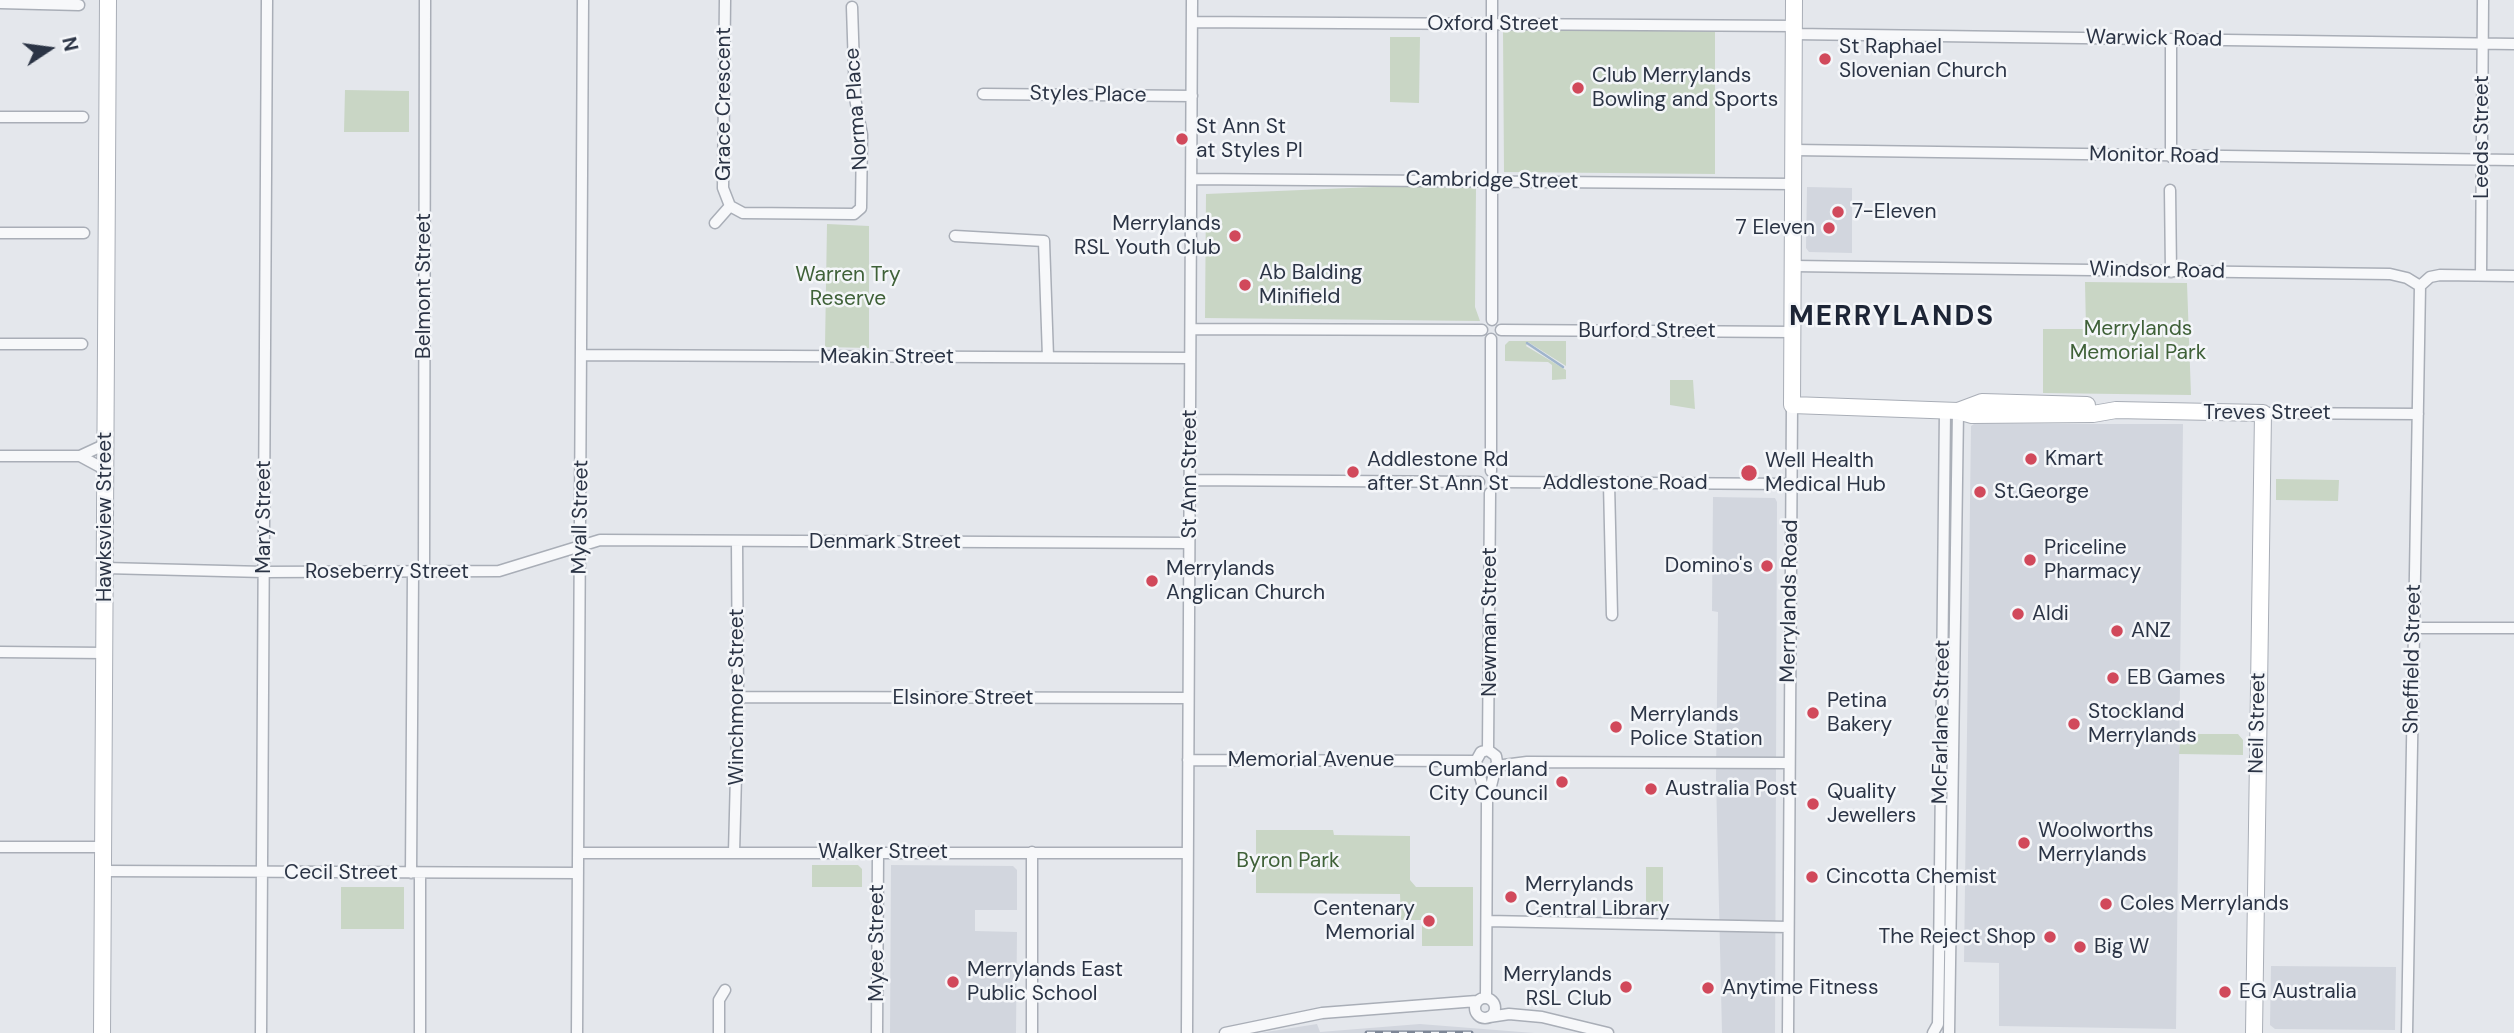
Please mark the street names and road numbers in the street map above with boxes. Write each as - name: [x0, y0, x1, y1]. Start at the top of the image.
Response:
- street label: Oxford Street: [1427, 11, 1559, 37]
- street label: Warwick Road: [2085, 25, 2223, 53]
- street label: Grace Crescent: [711, 27, 737, 181]
- street label: Norma Place: [840, 47, 874, 171]
- street label: Leeds Street: [2469, 75, 2495, 199]
- street label: Styles Place: [1029, 81, 1147, 109]
- street label: Monitor Road: [2089, 142, 2219, 170]
- street label: Cambridge Street: [1405, 167, 1579, 195]
- street label: Belmont Street: [411, 213, 437, 359]
- street label: Windsor Road: [2089, 257, 2225, 285]
- street label: Burford Street: [1578, 318, 1716, 344]
- street label: Meakin Street: [820, 344, 954, 370]
- street label: Treves Street: [2203, 400, 2331, 426]
- street label: St Ann Street: [1177, 409, 1203, 539]
- street label: Hawksview Street: [92, 432, 118, 602]
- street label: Mary Street: [251, 460, 277, 574]
- street label: Myall Street: [567, 460, 595, 574]
- street label: Addlestone Road: [1542, 470, 1708, 496]
- street label: Merrylands Road: [1776, 519, 1804, 683]
- street label: Denmark Street: [809, 529, 961, 555]
- street label: Newman Street: [1477, 547, 1503, 697]
- street label: Roseberry Street: [305, 559, 469, 585]
- street label: Sheffield Street: [2399, 584, 2427, 734]
- street label: Winchmore Street: [724, 608, 750, 786]
- street label: McFarlane Street: [1928, 640, 1956, 804]
- street label: Neil Street: [2245, 672, 2271, 774]
- street label: Elsinore Street: [892, 685, 1034, 711]
- street label: Memorial Avenue: [1228, 747, 1394, 773]
- street label: Walker Street: [818, 839, 948, 865]
- street label: Cecil Street: [284, 860, 398, 886]
- street label: Myee Street: [864, 884, 890, 1002]

